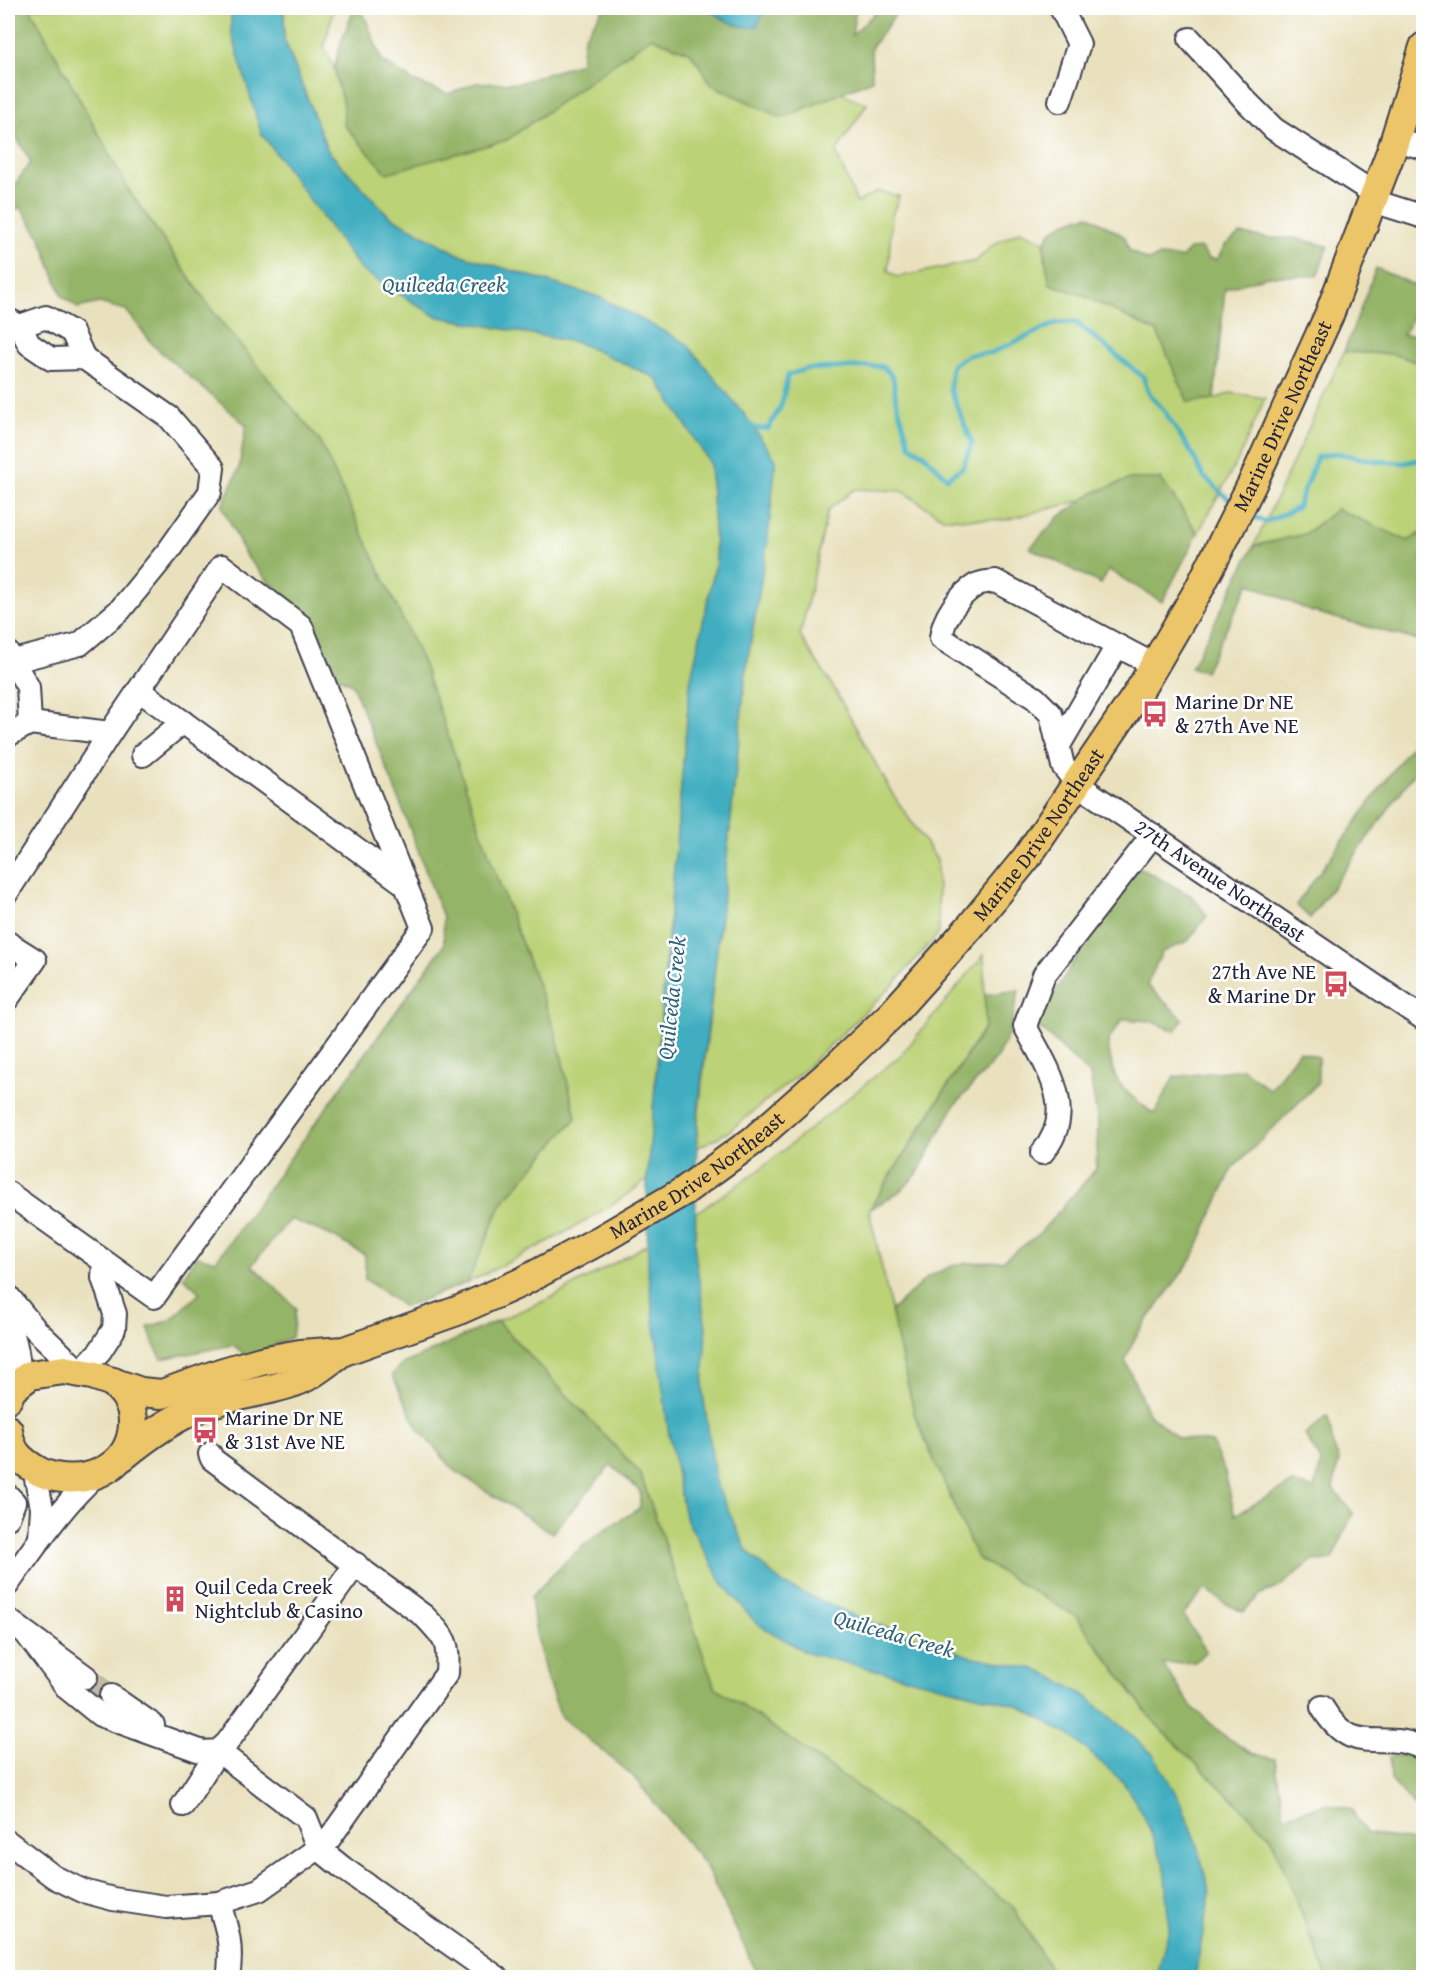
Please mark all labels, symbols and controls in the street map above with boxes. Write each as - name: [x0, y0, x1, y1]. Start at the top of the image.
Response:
- water label: Quilceda Creek: [382, 268, 507, 300]
- street label: Marine Drive Northeast: [1225, 314, 1340, 517]
- place label: Marine Dr NE & 27th Ave NE: [1175, 686, 1299, 741]
- bus stop icon: Marine Dr NE & 27th Ave NE: [1140, 699, 1170, 729]
- street label: Marine Drive Northeast: [965, 741, 1112, 928]
- street label: 27th Avenue Northeast: [1128, 811, 1313, 950]
- water label: Quilceda Creek: [649, 934, 693, 1061]
- place label: 27th Ave NE & Marine Dr: [1208, 956, 1316, 1011]
- bus stop icon: 27th Ave NE & Marine Dr: [1321, 969, 1351, 999]
- street label: Marine Drive Northeast: [603, 1103, 792, 1247]
- place label: Marine Dr NE & 31st Ave NE: [225, 1402, 345, 1457]
- bus stop icon: Marine Dr NE & 31st Ave NE: [190, 1415, 220, 1445]
- place label: Quil Ceda Creek Nightclub & Casino: [195, 1571, 363, 1626]
- building icon: Quil Ceda Creek Nightclub & Casino: [160, 1584, 190, 1614]
- water label: Quilceda Creek: [830, 1601, 959, 1666]

